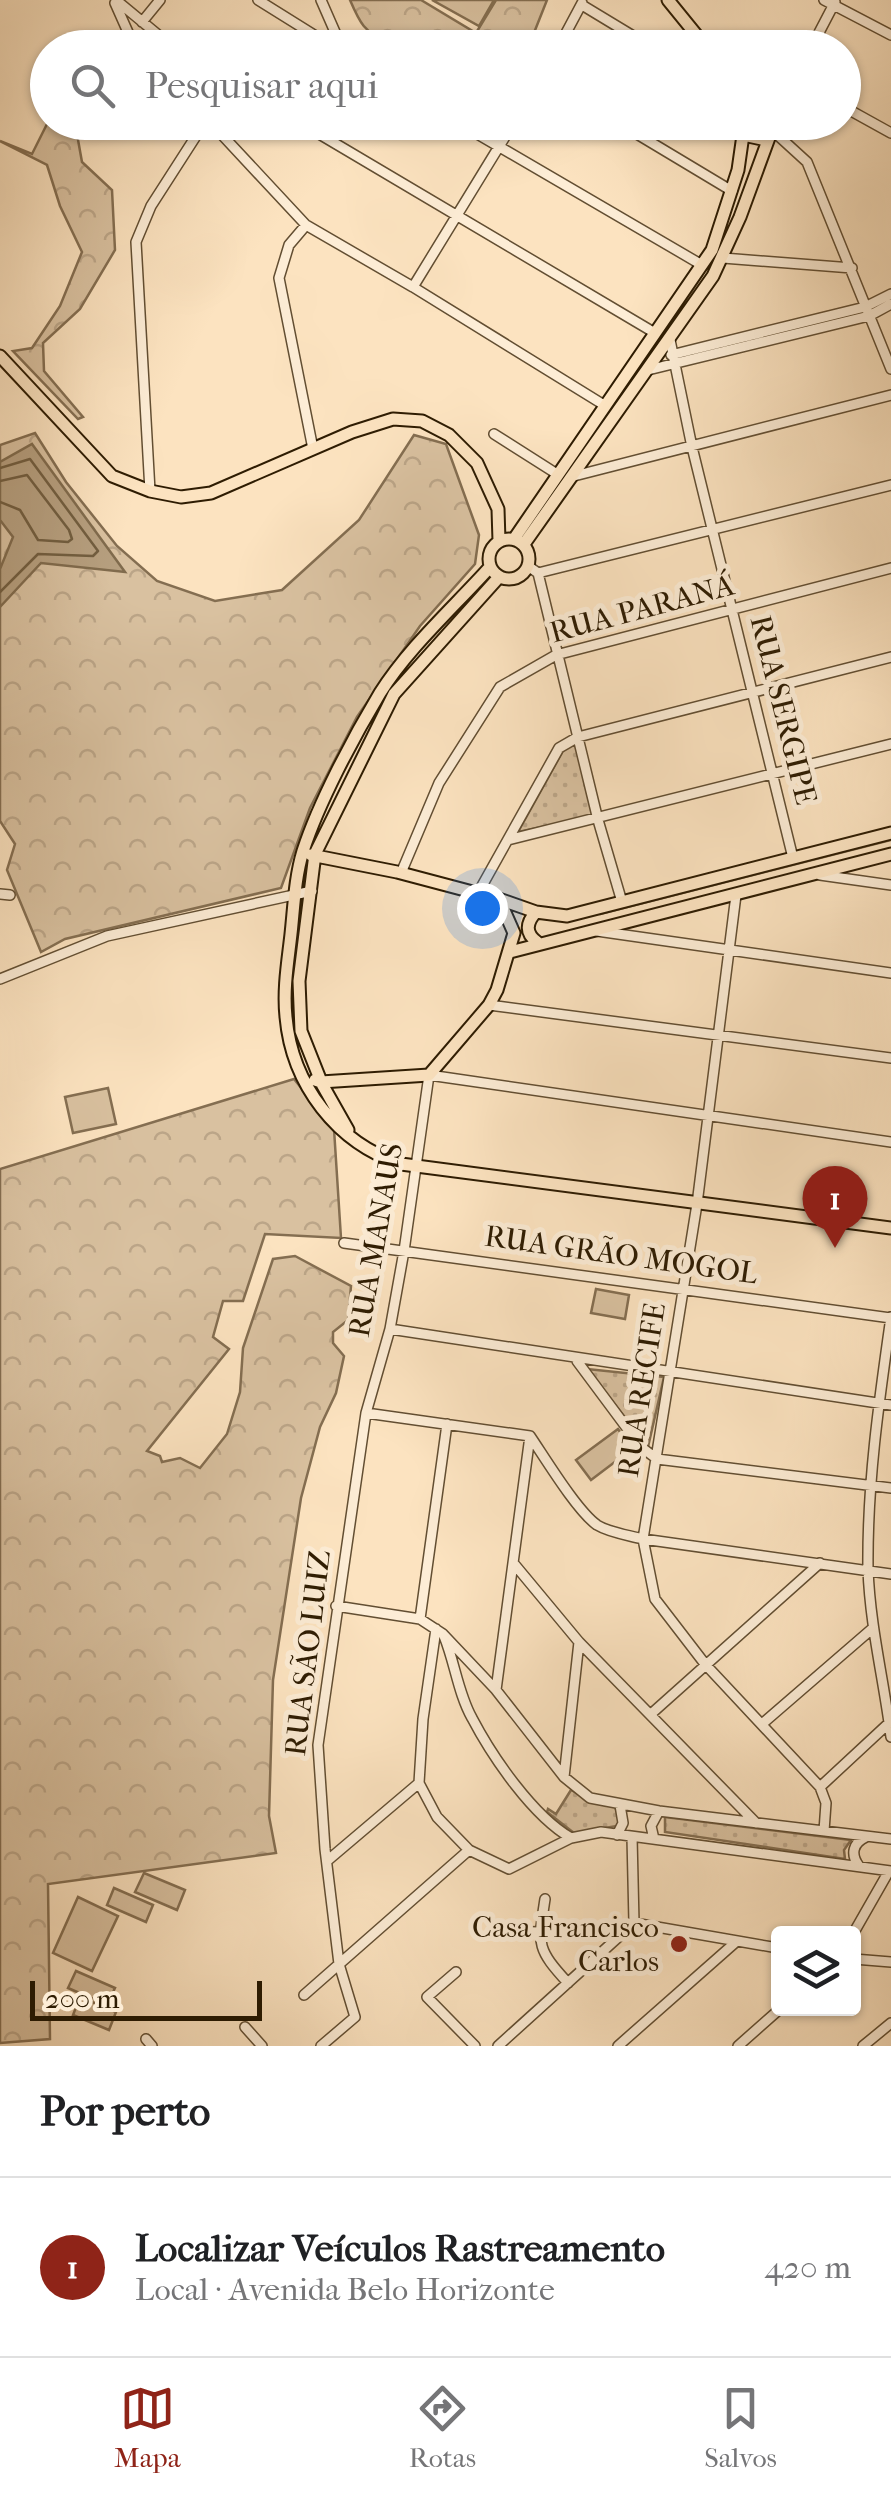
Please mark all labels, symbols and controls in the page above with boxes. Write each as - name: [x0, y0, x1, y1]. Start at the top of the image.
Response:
- search box: [30, 30, 861, 140]
- icon: search: [65, 58, 120, 113]
- text: Pesquisar aqui: [145, 63, 378, 108]
- street label: RUA PARANÁ: [546, 567, 738, 650]
- street label: RUA SERGIPE: [743, 612, 823, 808]
- your location: [457, 883, 508, 934]
- street label: RUA MANAUS: [342, 1140, 410, 1340]
- pin: 1: [802, 1166, 868, 1248]
- street label: RUA GRÃO MOGOL: [482, 1219, 760, 1291]
- street label: RUA RECIFE: [611, 1300, 673, 1480]
- street label: RUA SÃO LUIZ: [278, 1548, 338, 1758]
- place label: Casa Francisco Carlos: [472, 1910, 659, 1979]
- map controls: [771, 1926, 861, 2016]
- button: layers: [771, 1926, 861, 2016]
- marker: Casa Francisco Carlos: [668, 1933, 690, 1955]
- scale bar: [30, 1976, 262, 2020]
- text: 200 m: [45, 1982, 120, 2015]
- text: Por perto: [40, 2087, 210, 2136]
- text: Localizar Veículos Rastreamento: [135, 2226, 665, 2271]
- text: 1: [67, 2249, 78, 2286]
- text: 420 m: [765, 2249, 851, 2286]
- text: Local · Avenida Belo Horizonte: [135, 2271, 555, 2308]
- tab: Mapa: [114, 2381, 181, 2474]
- tab: Rotas: [409, 2381, 476, 2474]
- tab: Salvos: [704, 2381, 777, 2474]

